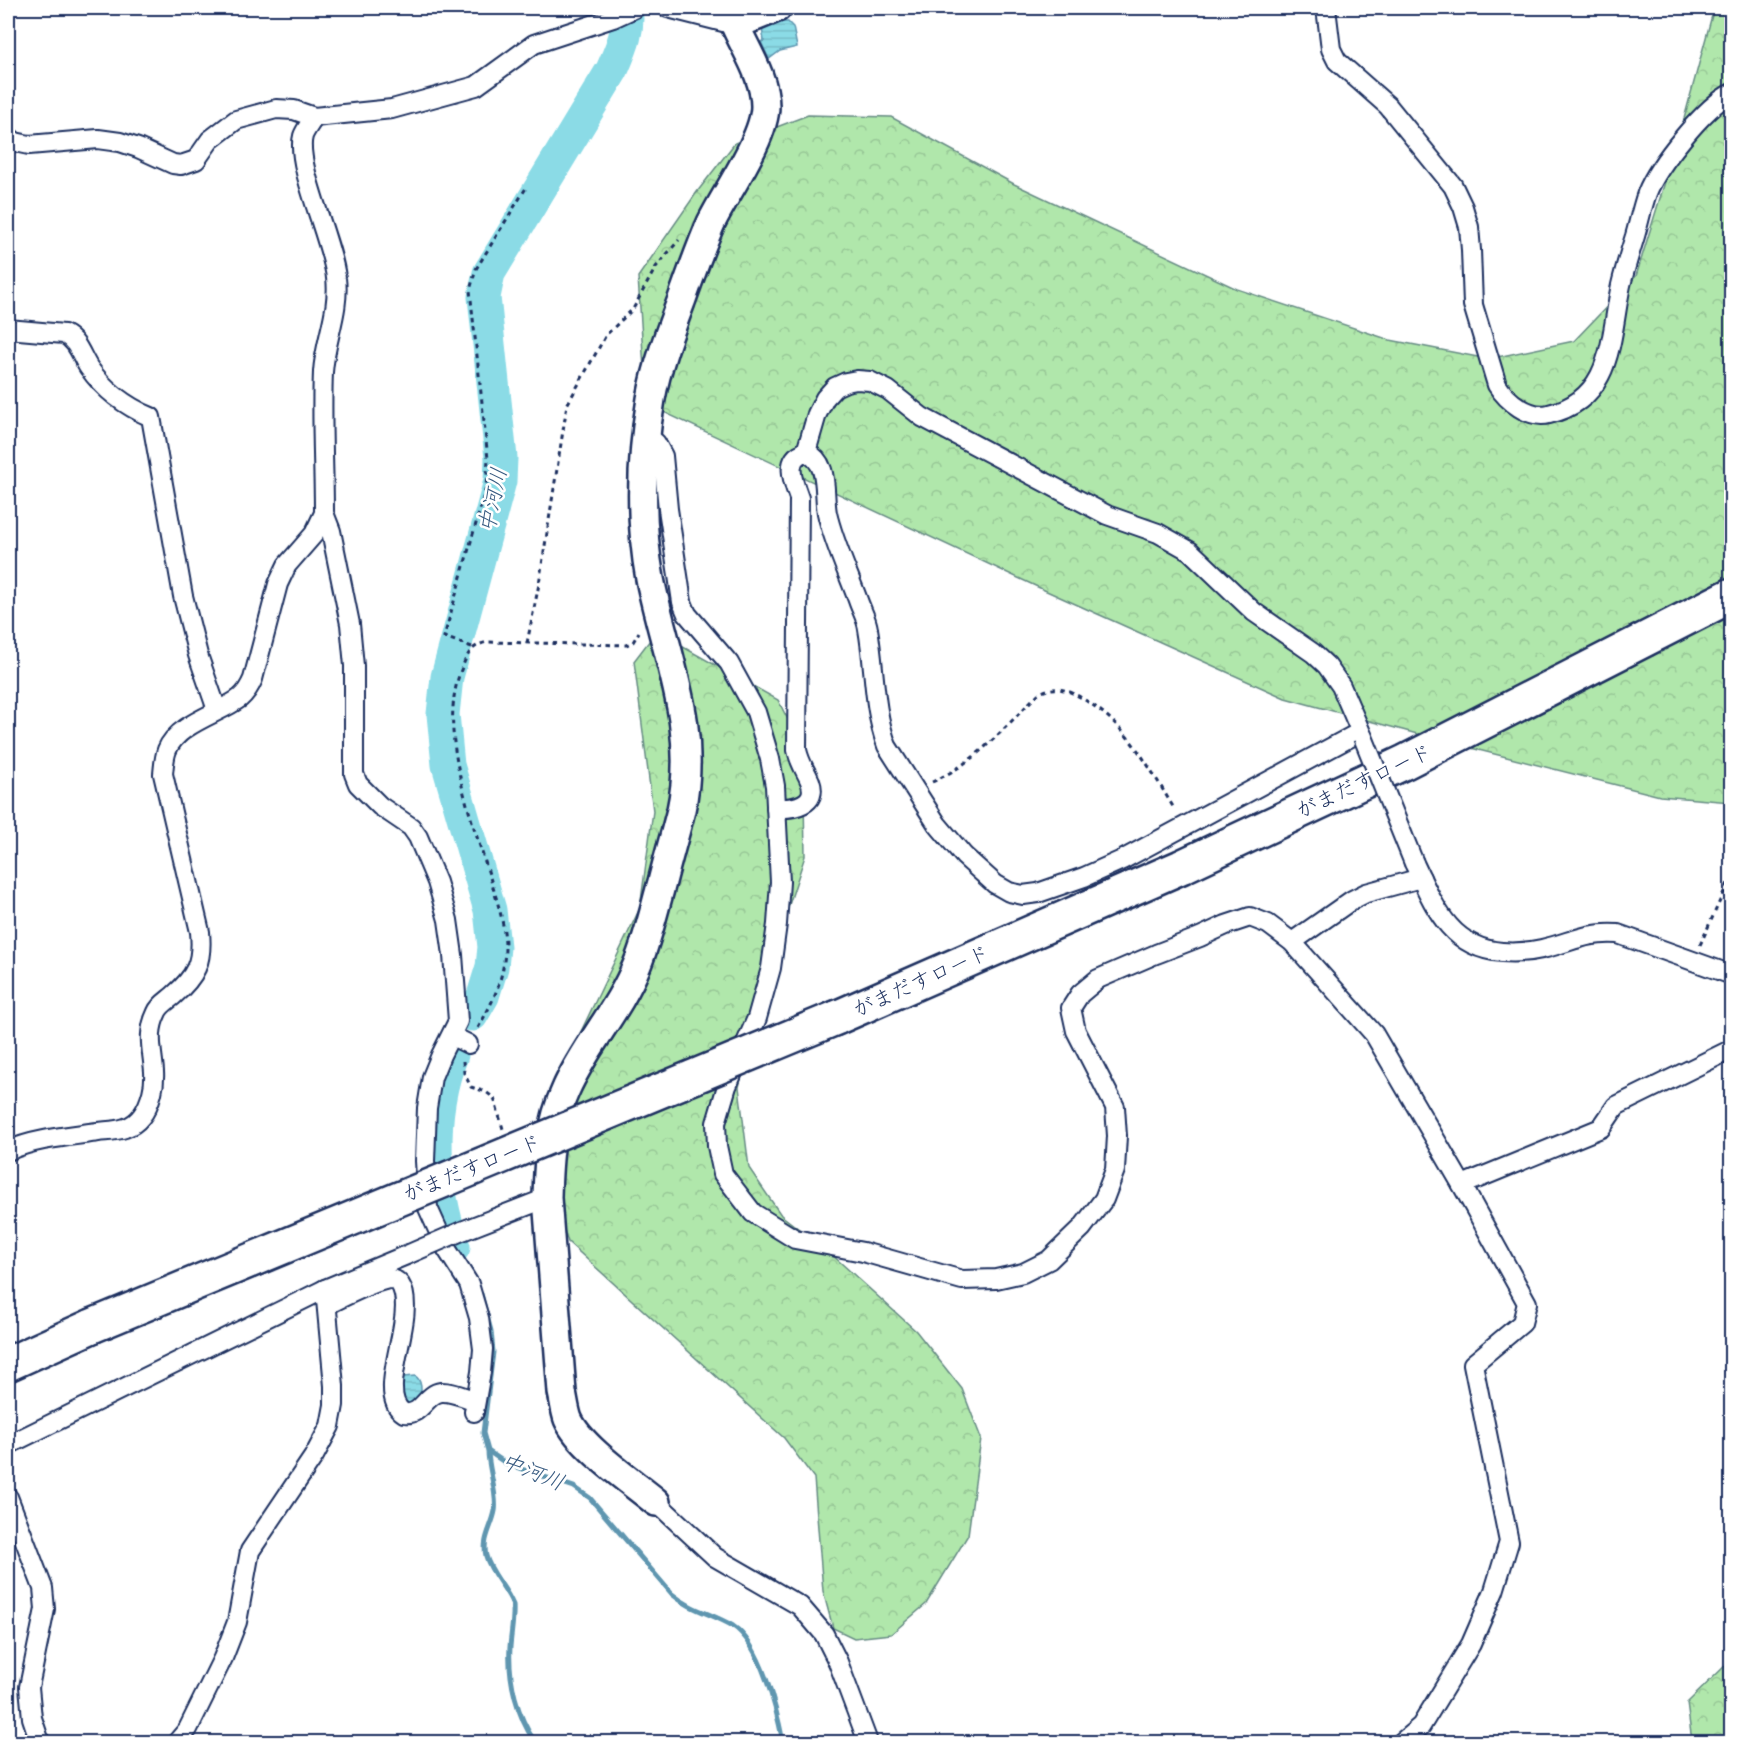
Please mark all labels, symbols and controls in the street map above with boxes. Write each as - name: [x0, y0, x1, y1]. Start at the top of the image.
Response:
- water label: 中河川: [472, 465, 513, 535]
- street label: がまだすロード: [1292, 738, 1436, 823]
- street label: がまだすロード: [849, 939, 993, 1022]
- street label: がまだすロード: [399, 1128, 545, 1207]
- water label: 中河川: [497, 1447, 568, 1496]

